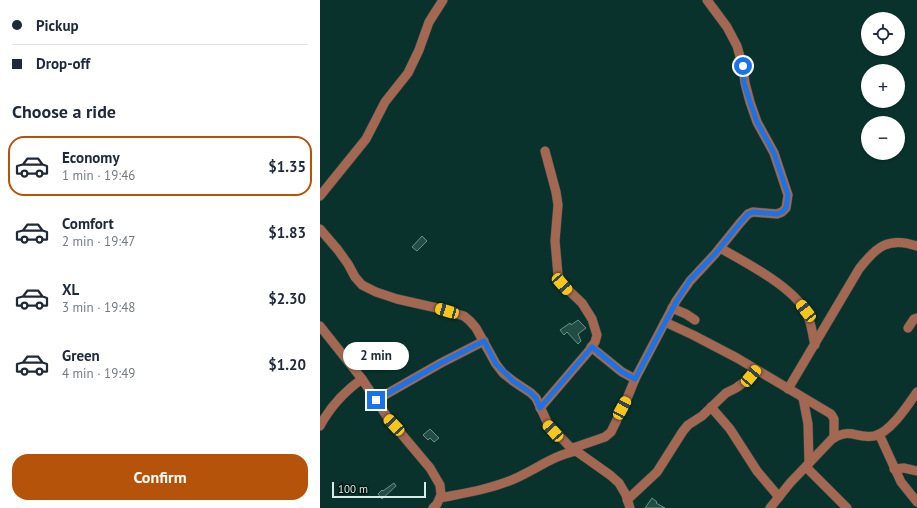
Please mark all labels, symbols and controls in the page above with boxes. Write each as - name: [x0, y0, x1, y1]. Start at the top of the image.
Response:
- map controls: [861, 12, 905, 160]
- button: locate: [861, 12, 905, 56]
- text: Pickup: [36, 16, 79, 35]
- text: Drop-off: [36, 54, 90, 73]
- route start: [734, 57, 752, 75]
- button: +: [861, 64, 905, 108]
- text: Choose a ride: [12, 100, 116, 123]
- button: −: [861, 116, 905, 160]
- icon: car: [14, 148, 50, 184]
- text: Economy: [62, 148, 120, 167]
- text: $1.35: [268, 157, 306, 176]
- text: 1 min · 19:46: [62, 167, 135, 184]
- icon: car: [14, 214, 50, 250]
- text: Comfort: [62, 214, 114, 233]
- text: $1.83: [268, 223, 306, 242]
- text: 2 min · 19:47: [62, 233, 135, 250]
- car: [550, 271, 574, 297]
- icon: car: [14, 280, 50, 316]
- text: XL: [62, 280, 79, 299]
- text: $2.30: [268, 289, 306, 308]
- car: [794, 298, 818, 324]
- text: 3 min · 19:48: [62, 299, 135, 316]
- car: [434, 302, 460, 320]
- callout: 2 min: [343, 342, 409, 370]
- icon: car: [14, 346, 50, 382]
- text: Green: [62, 346, 100, 365]
- text: 2 min: [360, 347, 392, 364]
- text: $1.20: [268, 355, 306, 374]
- car: [739, 363, 763, 389]
- text: 4 min · 19:49: [62, 365, 135, 382]
- route end: [367, 391, 385, 409]
- car: [611, 395, 633, 421]
- car: [381, 412, 407, 438]
- car: [541, 418, 565, 444]
- button: Confirm: [12, 454, 308, 500]
- scale bar: [332, 480, 426, 499]
- text: 100 m: [338, 482, 368, 496]

